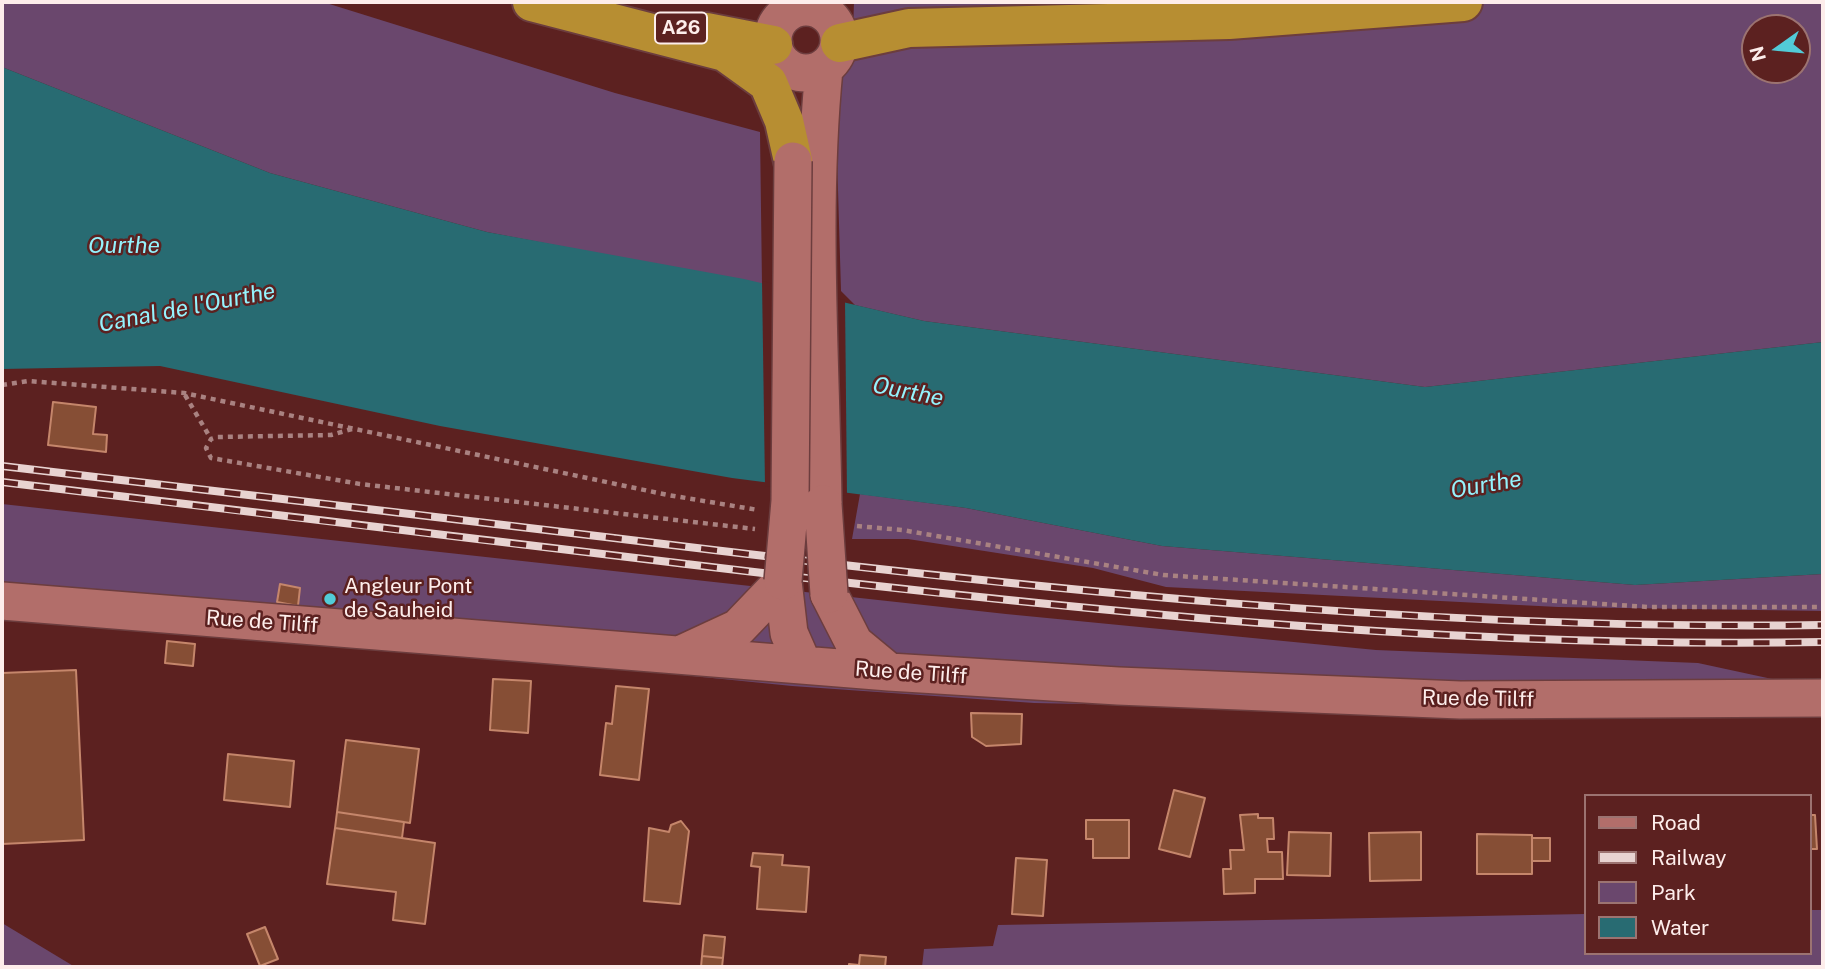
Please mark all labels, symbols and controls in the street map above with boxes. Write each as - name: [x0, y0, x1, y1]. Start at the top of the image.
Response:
- road number: A26: [655, 12, 707, 44]
- north arrow: [1741, 14, 1811, 84]
- text: N: [1745, 44, 1770, 64]
- water label: Ourthe: [88, 232, 160, 260]
- water label: Canal de l'Ourthe: [96, 277, 278, 339]
- water label: Ourthe: [870, 372, 946, 412]
- water label: Ourthe: [1448, 465, 1524, 505]
- place label: Angleur Pont de Sauheid: [344, 574, 472, 624]
- marker: Angleur Pont de Sauheid: [322, 591, 338, 607]
- street label: Rue de Tilff: [205, 606, 319, 638]
- street label: Rue de Tilff: [854, 657, 968, 689]
- street label: Rue de Tilff: [1422, 685, 1534, 713]
- legend: [1584, 794, 1811, 955]
- text: Road: [1651, 810, 1701, 835]
- text: Railway: [1651, 845, 1727, 870]
- text: Park: [1651, 880, 1696, 905]
- text: Water: [1651, 915, 1709, 940]

